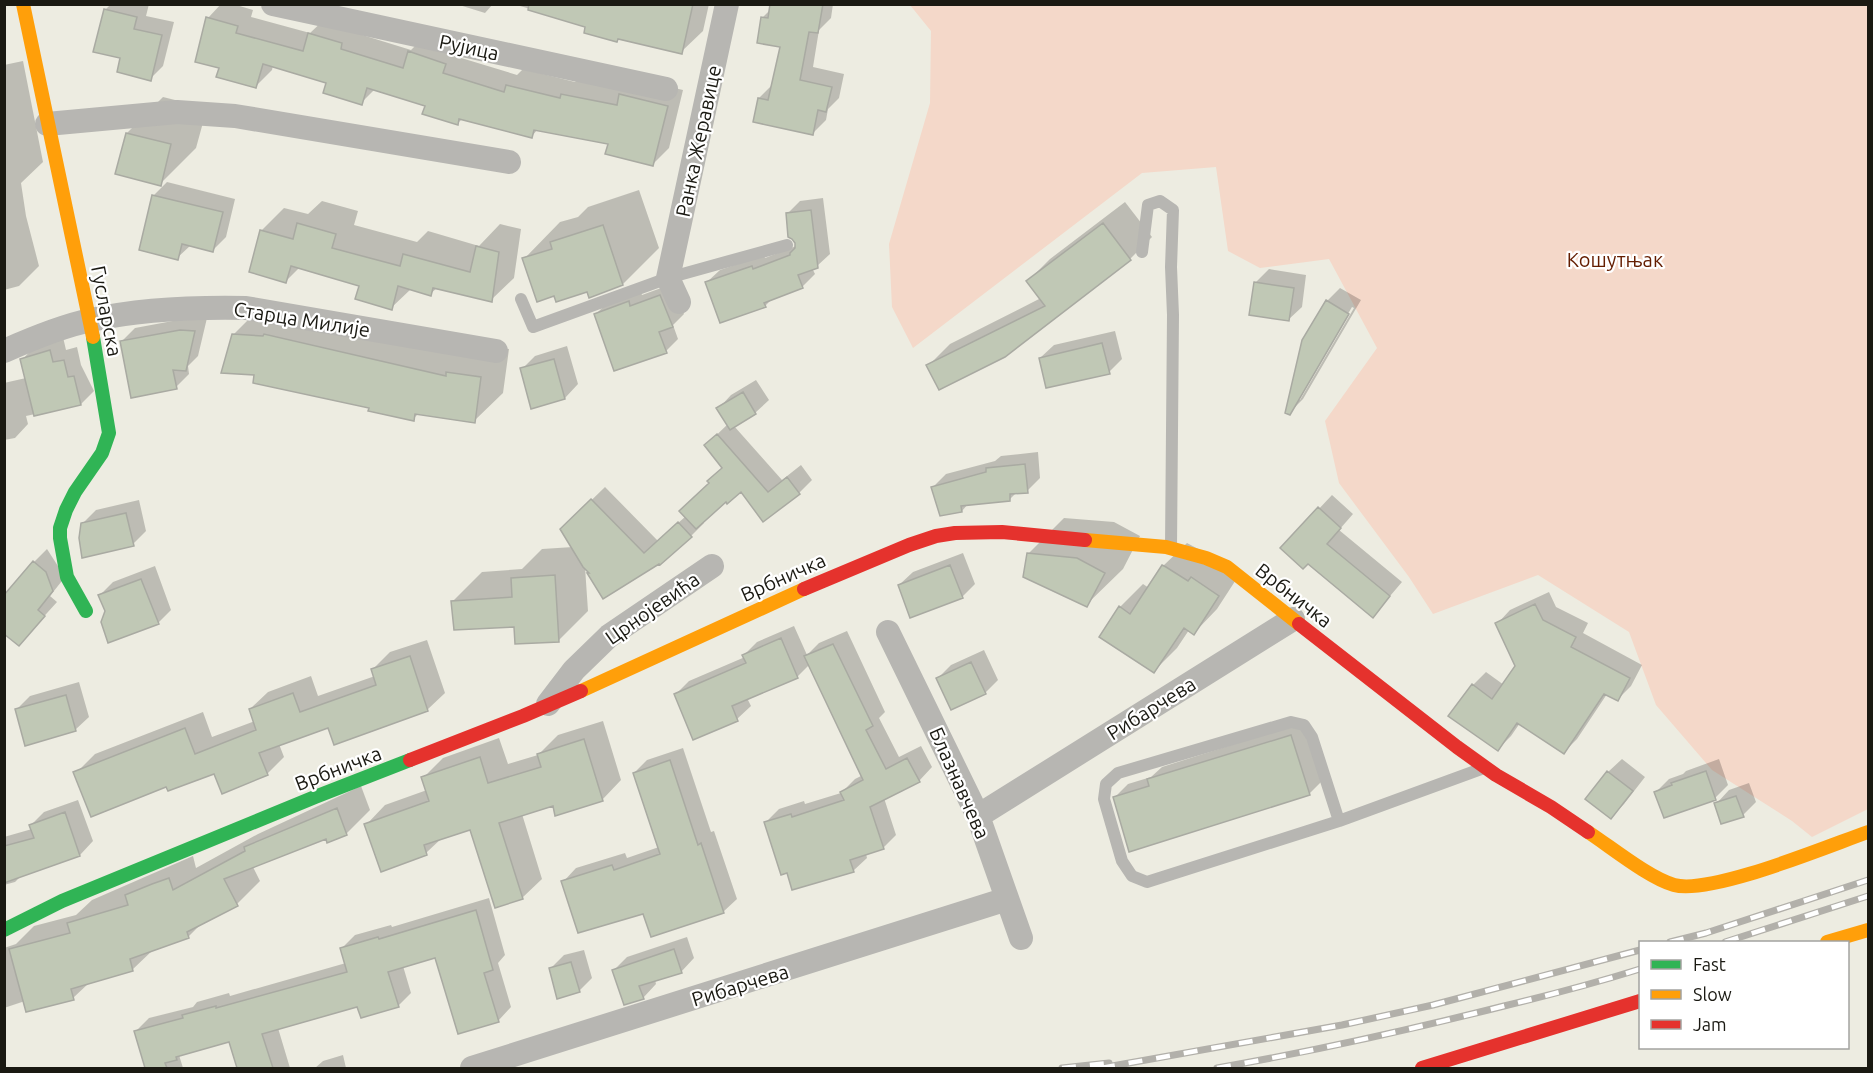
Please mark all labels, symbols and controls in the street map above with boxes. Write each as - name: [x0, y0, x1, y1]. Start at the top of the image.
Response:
- street label: Рујица: [437, 29, 501, 65]
- street label: Ранка Жеравице: [671, 63, 725, 219]
- park label: Кошутњак: [1567, 248, 1663, 271]
- street label: Гусларска: [87, 264, 127, 358]
- street label: Старца Милије: [232, 297, 372, 341]
- street label: Врбничка: [737, 548, 829, 606]
- street label: Врбничка: [1251, 558, 1337, 632]
- street label: Црнојевића: [600, 567, 704, 649]
- street label: Рибарчева: [1102, 672, 1200, 744]
- street label: Блазнавчева: [925, 724, 995, 842]
- street label: Врбничка: [292, 741, 384, 795]
- legend: [1639, 941, 1849, 1049]
- text: Fast: [1693, 954, 1726, 974]
- street label: Рибарчева: [689, 959, 791, 1011]
- text: Slow: [1693, 984, 1732, 1004]
- text: Jam: [1693, 1014, 1727, 1034]

